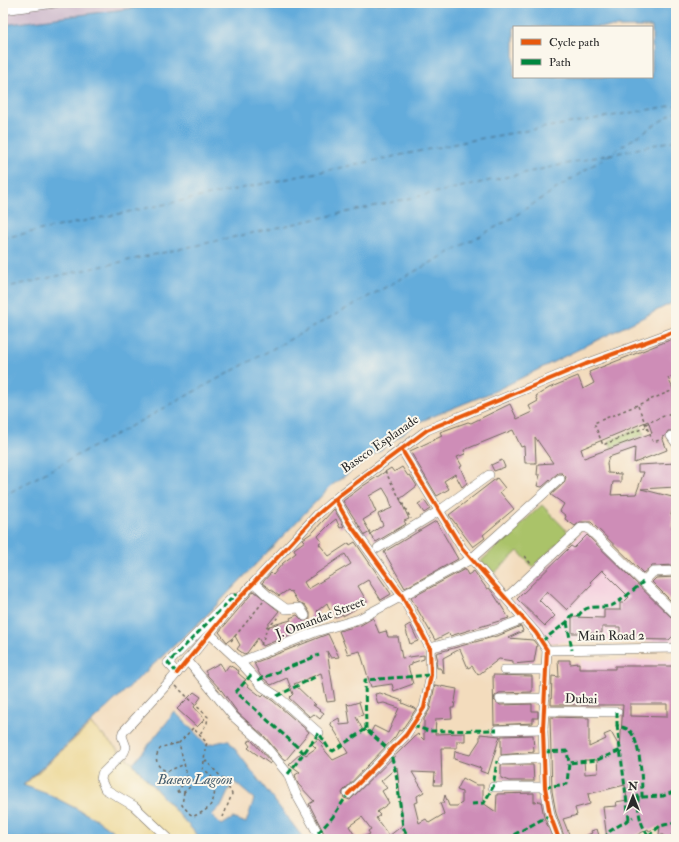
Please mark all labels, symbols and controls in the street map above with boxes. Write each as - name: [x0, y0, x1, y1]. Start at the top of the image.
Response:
- legend: [513, 26, 653, 78]
- text: Cycle path: [549, 35, 600, 50]
- text: Path: [549, 55, 572, 70]
- street label: Baseco Esplanade: [338, 411, 423, 477]
- street label: J. Omandac Street: [272, 594, 367, 643]
- street label: Main Road 2: [577, 627, 645, 645]
- street label: Dubai: [565, 691, 598, 707]
- water label: Baseco Lagoon: [156, 771, 233, 788]
- north arrow: [613, 776, 653, 816]
- text: N: [627, 780, 639, 793]

